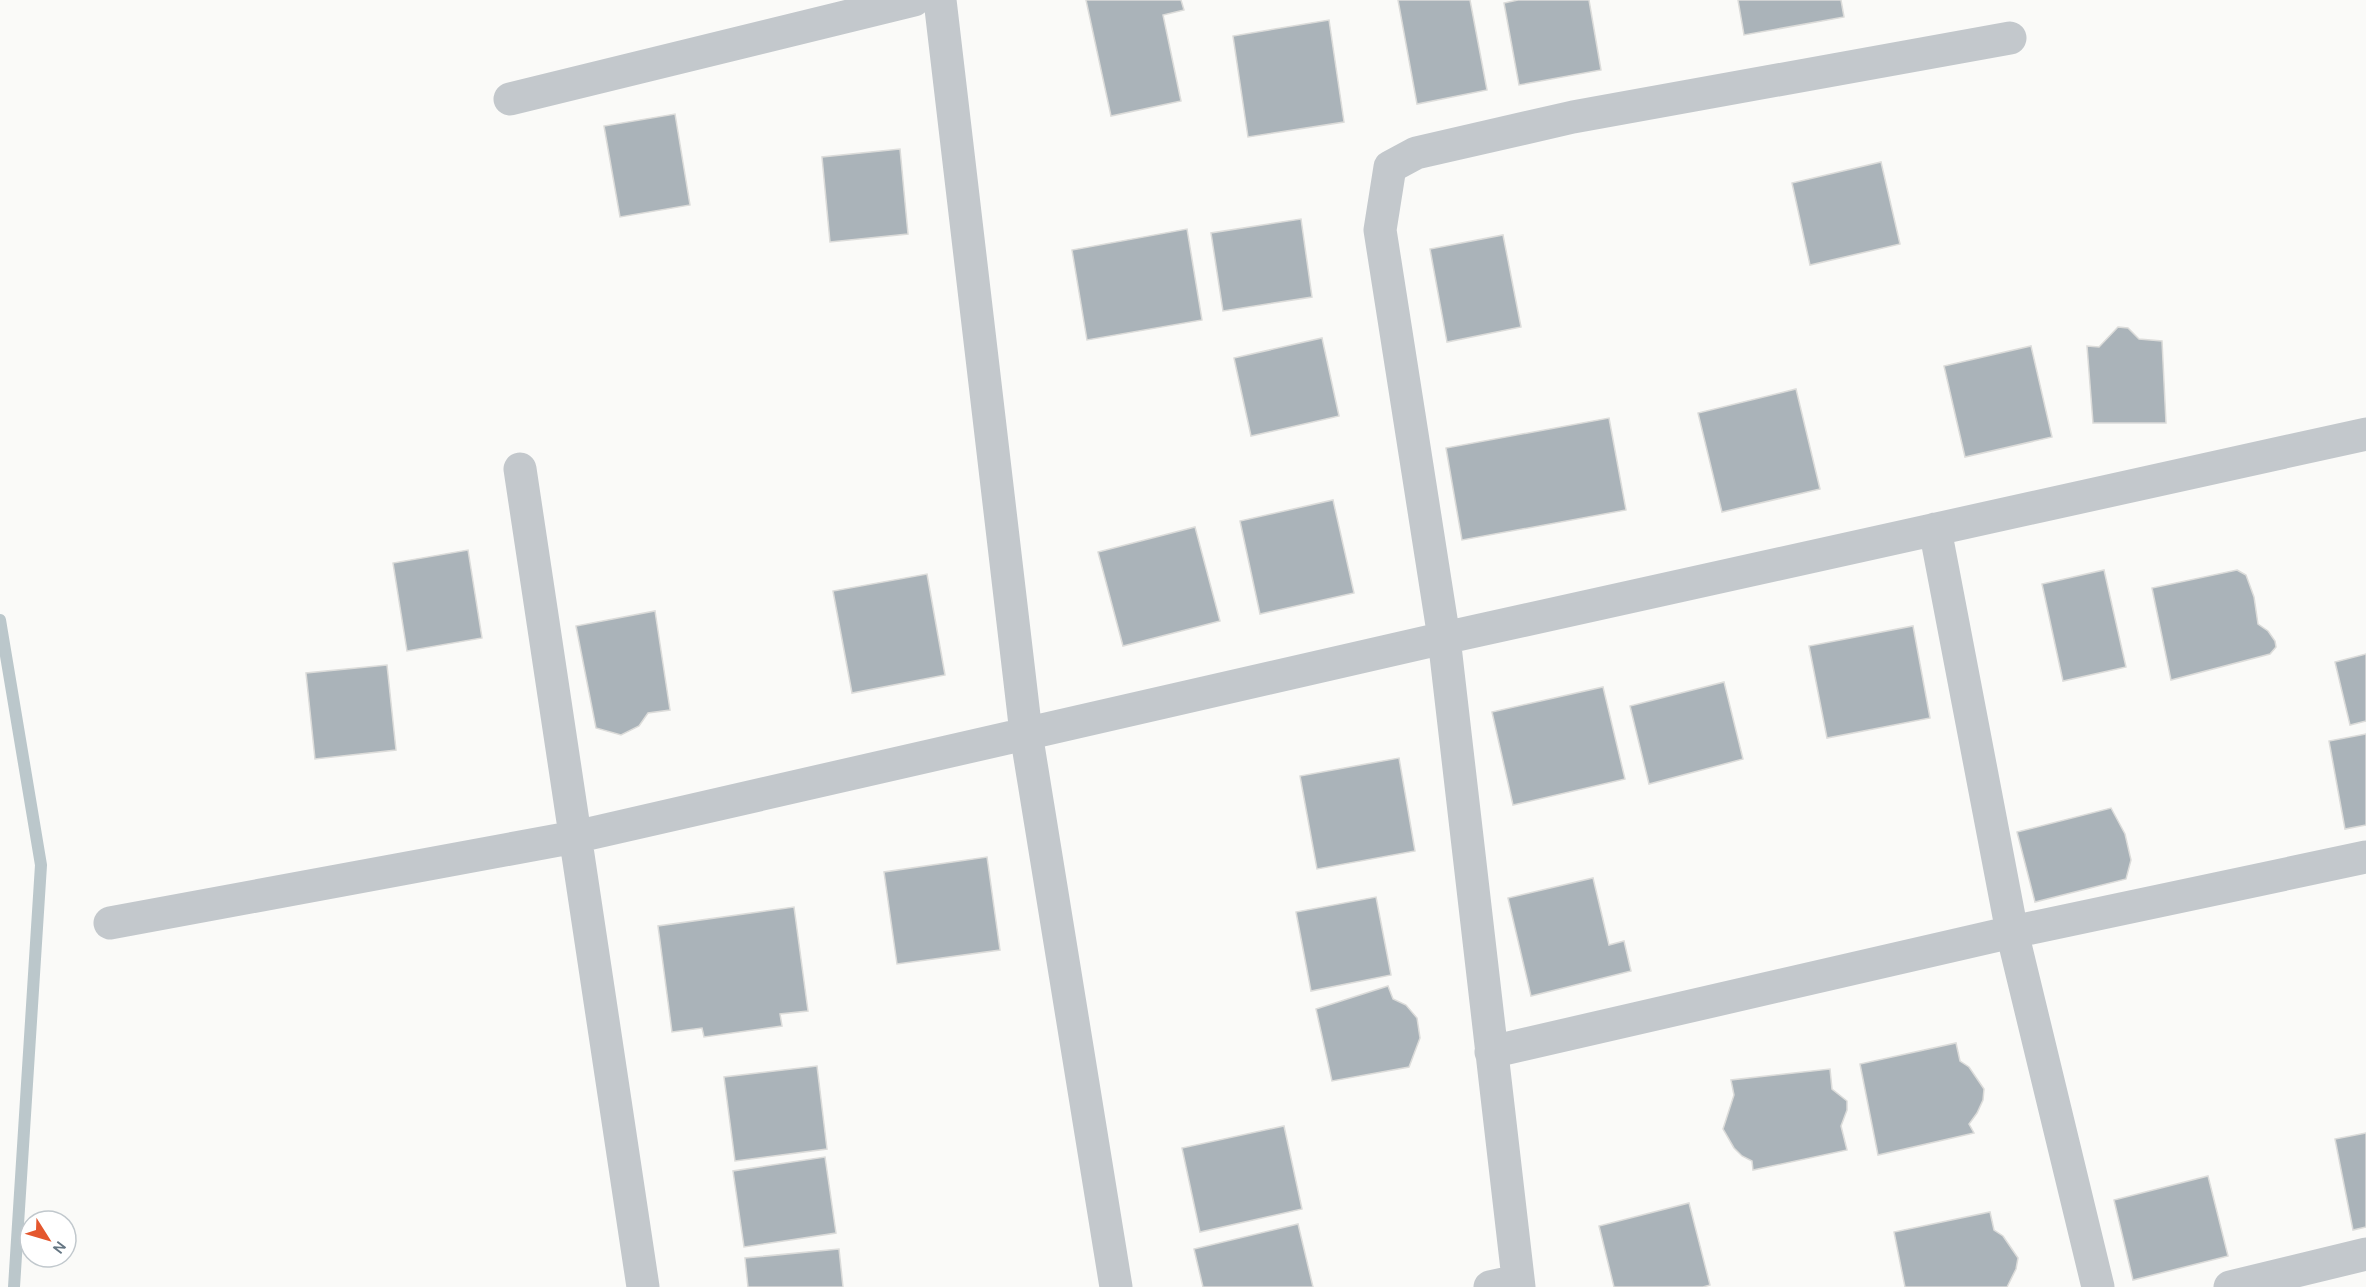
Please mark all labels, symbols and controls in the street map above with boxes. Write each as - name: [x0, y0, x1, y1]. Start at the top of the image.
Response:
- north arrow: [18, 1209, 78, 1269]
- text: N: [49, 1237, 71, 1258]

